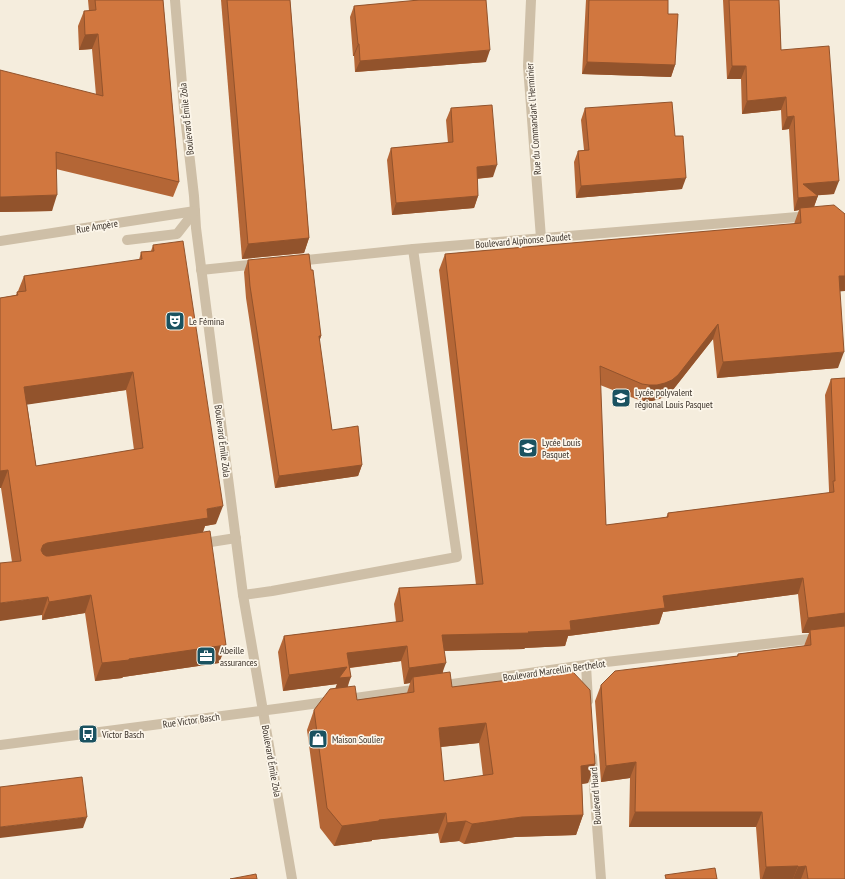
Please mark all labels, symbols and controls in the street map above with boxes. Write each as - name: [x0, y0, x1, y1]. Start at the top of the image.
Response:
- street label: Rue du Commandant l'Herminier: [523, 62, 544, 175]
- street label: Boulevard Émile Zola: [176, 82, 197, 156]
- street label: Rue Ampère: [75, 217, 119, 236]
- street label: Boulevard Alphonse Daudet: [475, 230, 571, 251]
- theatre icon: Le Fémina: [164, 310, 186, 332]
- place label: Le Fémina: [189, 315, 224, 328]
- place label: Lycée polyvalent régional Louis Pasquet: [635, 386, 713, 411]
- school or university icon: Lycée polyvalent régional Louis Pasquet: [610, 387, 632, 409]
- street label: Boulevard Émile Zola: [212, 404, 233, 478]
- place label: Lycée Louis Pasquet: [542, 436, 581, 461]
- school or university icon: Lycée Louis Pasquet: [517, 437, 539, 459]
- place label: Abeille assurances: [220, 644, 258, 669]
- office icon: Abeille assurances: [195, 645, 217, 667]
- street label: Boulevard Marcellin Berthelot: [502, 657, 606, 684]
- street label: Rue Victor Basch: [162, 710, 220, 731]
- bus stop icon: Victor Basch: [77, 723, 99, 745]
- street label: Boulevard Émile Zola: [259, 724, 284, 798]
- place label: Victor Basch: [101, 728, 144, 741]
- shop icon: Maison Soulier: [307, 728, 329, 750]
- place label: Maison Soulier: [332, 733, 383, 746]
- street label: Boulevard Huard: [587, 767, 604, 825]

